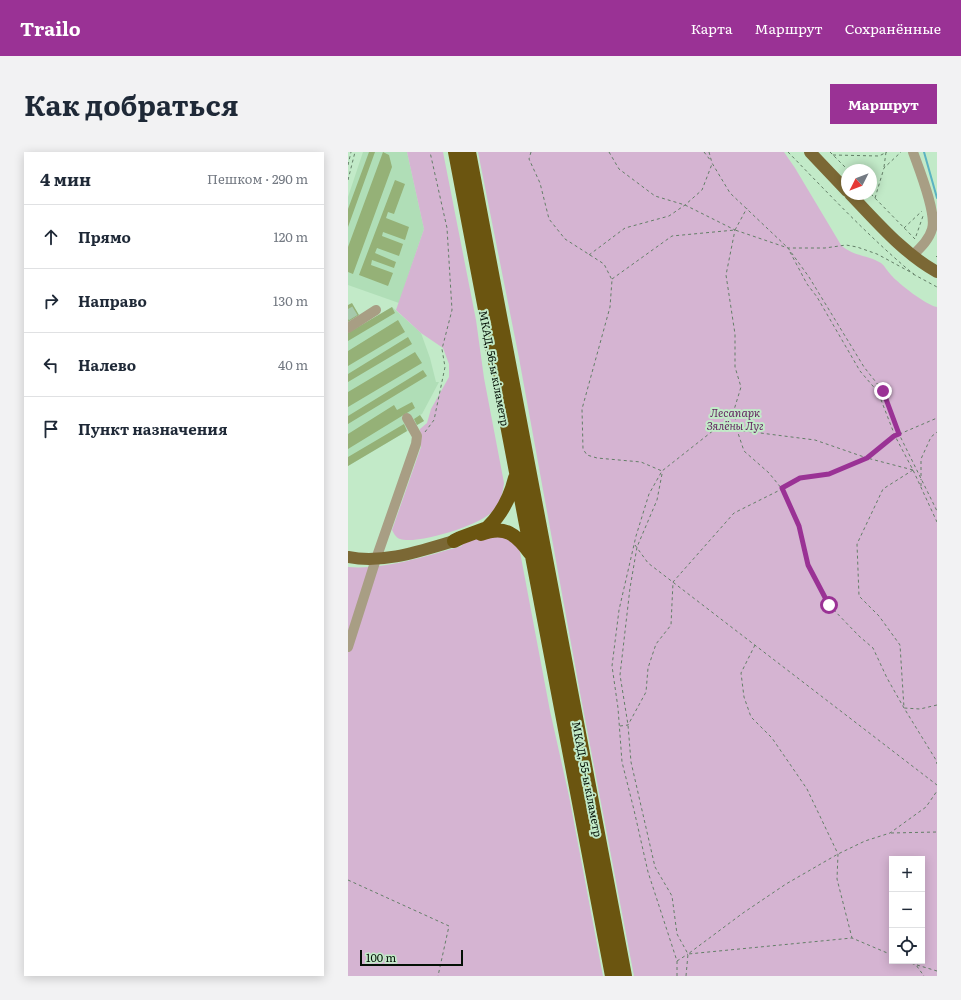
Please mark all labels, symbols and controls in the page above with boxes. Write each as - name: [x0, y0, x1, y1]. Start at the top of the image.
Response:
- text: Trailo: [20, 14, 81, 42]
- text: Карта: [691, 18, 733, 38]
- text: Маршрут: [755, 18, 823, 38]
- text: Сохранённые: [845, 18, 941, 38]
- text: Как добраться: [24, 83, 239, 125]
- button: Маршрут: [830, 84, 937, 124]
- north arrow: [841, 164, 877, 200]
- text: 4 мин: [40, 166, 91, 191]
- text: Пешком · 290 m: [207, 169, 308, 188]
- text: Прямо: [78, 225, 131, 248]
- icon: ahead: [40, 226, 62, 248]
- text: 120 m: [273, 227, 308, 246]
- text: Направо: [78, 289, 147, 312]
- icon: right: [40, 290, 62, 312]
- text: 130 m: [273, 291, 308, 310]
- street label: МКАД, 56-ы кіламетр: [476, 309, 514, 428]
- text: Налево: [78, 353, 136, 376]
- icon: left: [40, 354, 62, 376]
- text: 40 m: [278, 355, 308, 374]
- route end: [874, 382, 892, 400]
- park label: Лесапарк Зялёны Луг: [706, 404, 764, 433]
- text: Пункт назначения: [78, 417, 228, 440]
- icon: arrive: [40, 418, 62, 440]
- route start: [820, 596, 838, 614]
- street label: МКАД, 55-ы кіламетр: [569, 720, 607, 838]
- map controls: [889, 856, 925, 964]
- button: +: [889, 856, 925, 892]
- button: −: [889, 892, 925, 928]
- button: locate: [889, 928, 925, 964]
- scale bar: [360, 948, 463, 967]
- text: 100 m: [366, 949, 396, 965]

